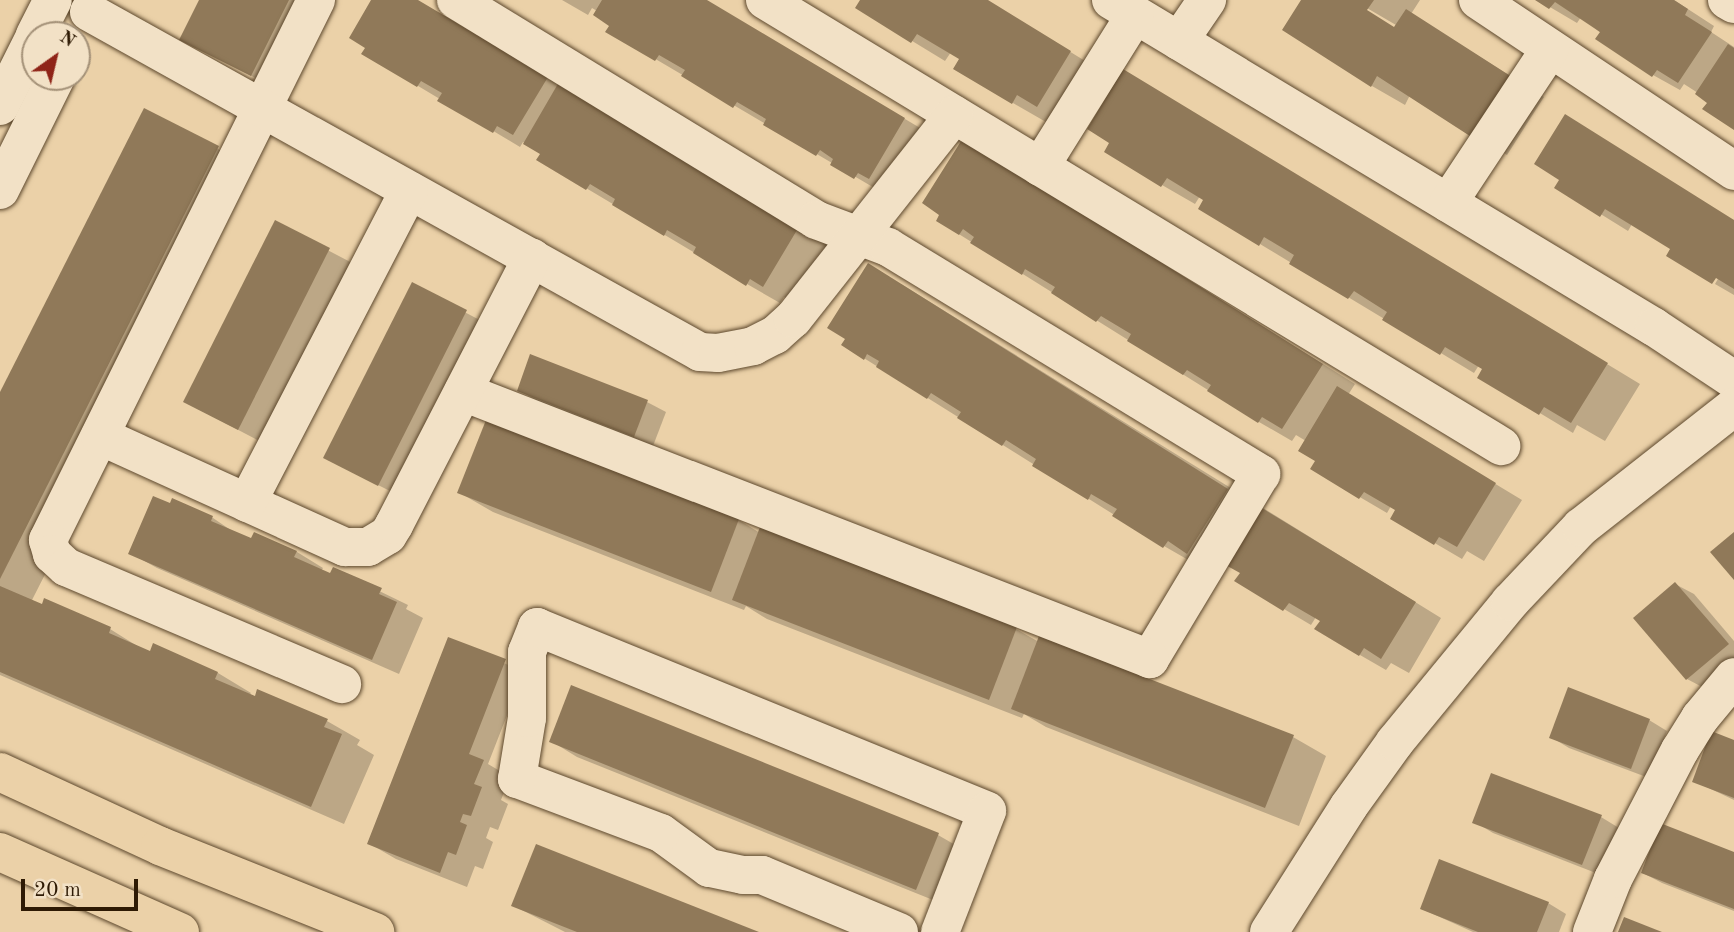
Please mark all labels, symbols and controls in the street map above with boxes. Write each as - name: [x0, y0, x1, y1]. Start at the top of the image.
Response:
- north arrow: [21, 21, 91, 91]
- text: N: [56, 28, 78, 52]
- scale bar: [24, 866, 142, 910]
- text: 20 m: [34, 880, 81, 901]

